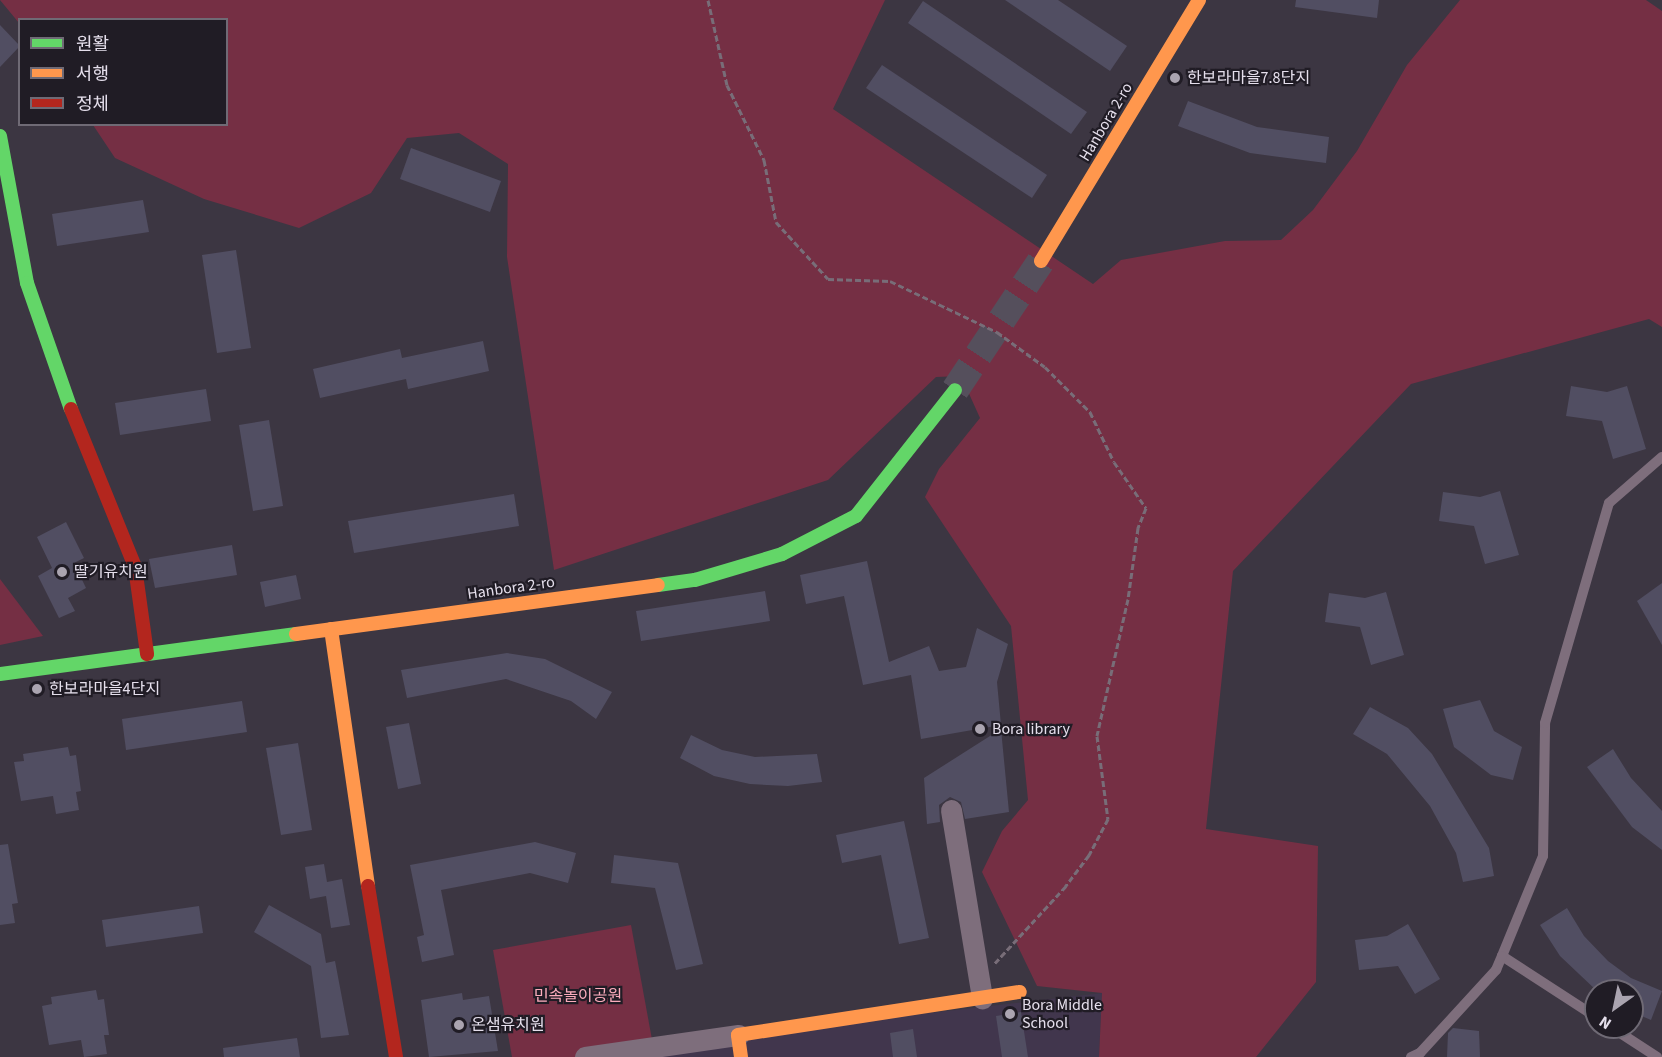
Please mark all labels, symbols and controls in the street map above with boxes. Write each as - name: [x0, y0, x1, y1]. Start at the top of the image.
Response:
- legend: [18, 18, 228, 126]
- text: 원활: [76, 32, 109, 57]
- text: 서행: [76, 62, 109, 87]
- place label: 한보라마을7.8단지: [1187, 68, 1310, 88]
- marker: 한보라마을7.8단지: [1168, 71, 1182, 85]
- street label: Hanbora 2-ro: [1075, 79, 1137, 165]
- text: 정체: [76, 92, 109, 117]
- place label: 딸기유치원: [74, 562, 148, 582]
- marker: 딸기유치원: [55, 565, 69, 579]
- street label: Hanbora 2-ro: [466, 572, 556, 604]
- place label: 한보라마을4단지: [49, 679, 160, 699]
- marker: 한보라마을4단지: [30, 682, 44, 696]
- place label: Bora library: [992, 719, 1070, 739]
- marker: Bora library: [973, 722, 987, 736]
- north arrow: [1584, 979, 1644, 1039]
- park label: 민속놀이공원: [534, 986, 622, 1006]
- place label: Bora Middle School: [1022, 995, 1102, 1033]
- marker: Bora Middle School: [1003, 1007, 1017, 1021]
- text: N: [1595, 1010, 1616, 1035]
- place label: 온샘유치원: [471, 1015, 545, 1035]
- marker: 온샘유치원: [452, 1018, 466, 1032]

